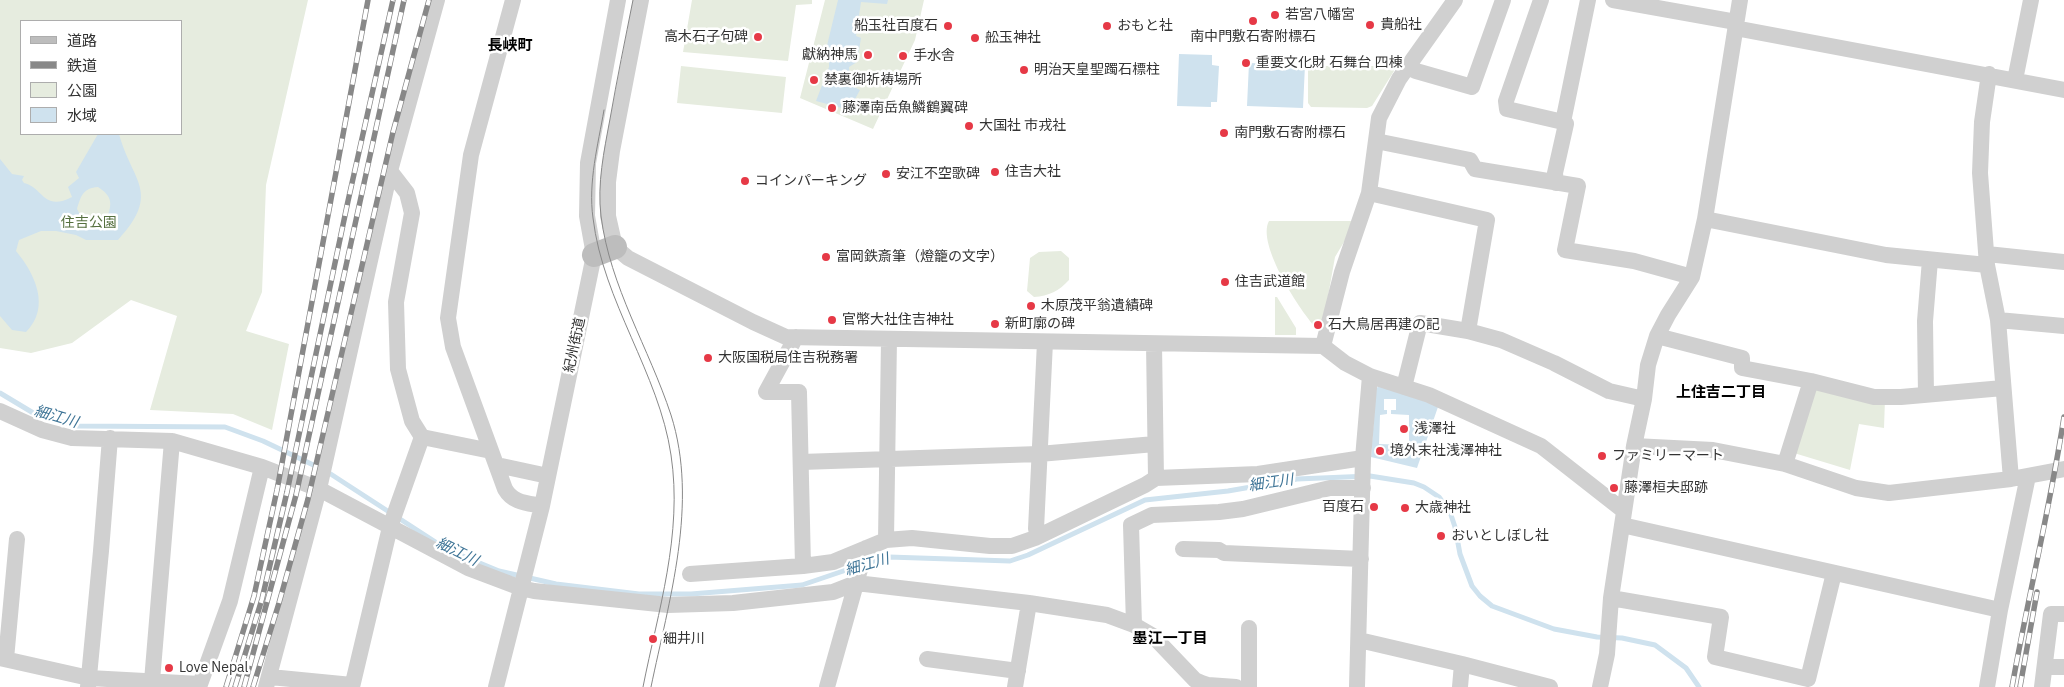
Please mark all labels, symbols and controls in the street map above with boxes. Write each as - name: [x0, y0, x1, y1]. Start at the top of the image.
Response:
- place label: 若宮八幡宮: [1285, 7, 1355, 23]
- marker: 若宮八幡宮: [1269, 9, 1281, 21]
- marker: 南中門敷石寄附標石: [1247, 15, 1259, 27]
- place label: 貴船社: [1380, 17, 1422, 33]
- place label: 船玉社百度石: [854, 18, 938, 34]
- place label: おもと社: [1117, 18, 1173, 34]
- marker: 貴船社: [1364, 19, 1376, 31]
- legend: [20, 20, 182, 135]
- marker: 船玉社百度石: [942, 20, 954, 32]
- marker: おもと社: [1101, 20, 1113, 32]
- place label: 高木石子句碑: [664, 29, 748, 45]
- place label: 南中門敷石寄附標石: [1190, 29, 1316, 45]
- place label: 舩玉神社: [985, 30, 1041, 46]
- text: 道路: [67, 31, 97, 50]
- marker: 高木石子句碑: [752, 31, 764, 43]
- marker: 舩玉神社: [969, 32, 981, 44]
- district label: 長峡町: [488, 37, 532, 55]
- place label: 獻納神馬: [802, 47, 858, 63]
- place label: 手水舎: [913, 48, 955, 64]
- marker: 獻納神馬: [862, 49, 874, 61]
- marker: 手水舎: [897, 50, 909, 62]
- place label: 重要文化財 石舞台 四棟: [1256, 55, 1403, 71]
- text: 鉄道: [67, 56, 97, 75]
- marker: 重要文化財 石舞台 四棟: [1240, 57, 1252, 69]
- place label: 明治天皇聖躅石標柱: [1034, 62, 1160, 78]
- marker: 明治天皇聖躅石標柱: [1018, 64, 1030, 76]
- place label: 禁裏御祈祷場所: [824, 72, 922, 88]
- marker: 禁裏御祈祷場所: [808, 74, 820, 86]
- text: 公園: [67, 81, 97, 100]
- place label: 藤澤南岳魚鱗鶴翼碑: [842, 100, 968, 116]
- marker: 藤澤南岳魚鱗鶴翼碑: [826, 102, 838, 114]
- text: 水域: [67, 106, 97, 125]
- place label: 大国社 市戎社: [979, 118, 1066, 134]
- marker: 大国社 市戎社: [963, 120, 975, 132]
- place label: 南門敷石寄附標石: [1234, 125, 1346, 141]
- marker: 南門敷石寄附標石: [1218, 127, 1230, 139]
- place label: 住吉大社: [1005, 164, 1061, 180]
- place label: 安江不空歌碑: [896, 166, 980, 182]
- marker: 住吉大社: [989, 166, 1001, 178]
- marker: 安江不空歌碑: [880, 168, 892, 180]
- place label: コインパーキング: [755, 173, 867, 189]
- marker: コインパーキング: [739, 175, 751, 187]
- park label: 住吉公園: [61, 215, 117, 231]
- place label: 富岡鉄斎筆（燈籠の文字）: [836, 249, 1004, 265]
- marker: 富岡鉄斎筆（燈籠の文字）: [820, 251, 832, 263]
- place label: 住吉武道館: [1235, 274, 1305, 290]
- marker: 住吉武道館: [1219, 276, 1231, 288]
- place label: 木原茂平翁遺績碑: [1041, 298, 1153, 314]
- marker: 木原茂平翁遺績碑: [1025, 300, 1037, 312]
- place label: 官幣大社住吉神社: [842, 312, 954, 328]
- marker: 官幣大社住吉神社: [826, 314, 838, 326]
- street label: 紀州街道: [561, 316, 589, 374]
- place label: 新町廓の碑: [1005, 316, 1075, 332]
- place label: 石大鳥居再建の記: [1328, 317, 1440, 333]
- marker: 新町廓の碑: [989, 318, 1001, 330]
- marker: 石大鳥居再建の記: [1312, 319, 1324, 331]
- place label: 大阪国税局住吉税務署: [718, 350, 858, 366]
- marker: 大阪国税局住吉税務署: [702, 352, 714, 364]
- district label: 上住吉二丁目: [1676, 384, 1766, 402]
- water label: 細江川: [32, 402, 80, 432]
- place label: 浅澤社: [1414, 421, 1456, 437]
- marker: 浅澤社: [1398, 423, 1410, 435]
- place label: 境外末社浅澤神社: [1390, 443, 1502, 459]
- marker: 境外末社浅澤神社: [1374, 445, 1386, 457]
- place label: ファミリーマート: [1612, 448, 1724, 464]
- marker: ファミリーマート: [1596, 450, 1608, 462]
- water label: 細江川: [1247, 471, 1295, 495]
- place label: 藤澤桓夫邸跡: [1624, 480, 1708, 496]
- marker: 藤澤桓夫邸跡: [1608, 482, 1620, 494]
- place label: 百度石: [1322, 499, 1364, 515]
- place label: 大歳神社: [1415, 500, 1471, 516]
- marker: 百度石: [1368, 501, 1380, 513]
- marker: 大歳神社: [1399, 502, 1411, 514]
- place label: おいとしぼし社: [1451, 528, 1549, 544]
- marker: おいとしぼし社: [1435, 530, 1447, 542]
- water label: 細江川: [433, 534, 481, 570]
- water label: 細江川: [843, 550, 891, 580]
- district label: 墨江一丁目: [1133, 630, 1207, 648]
- place label: 細井川: [663, 631, 705, 647]
- marker: 細井川: [647, 633, 659, 645]
- place label: Love Nepal: [179, 660, 248, 676]
- marker: Love Nepal: [163, 662, 175, 674]

